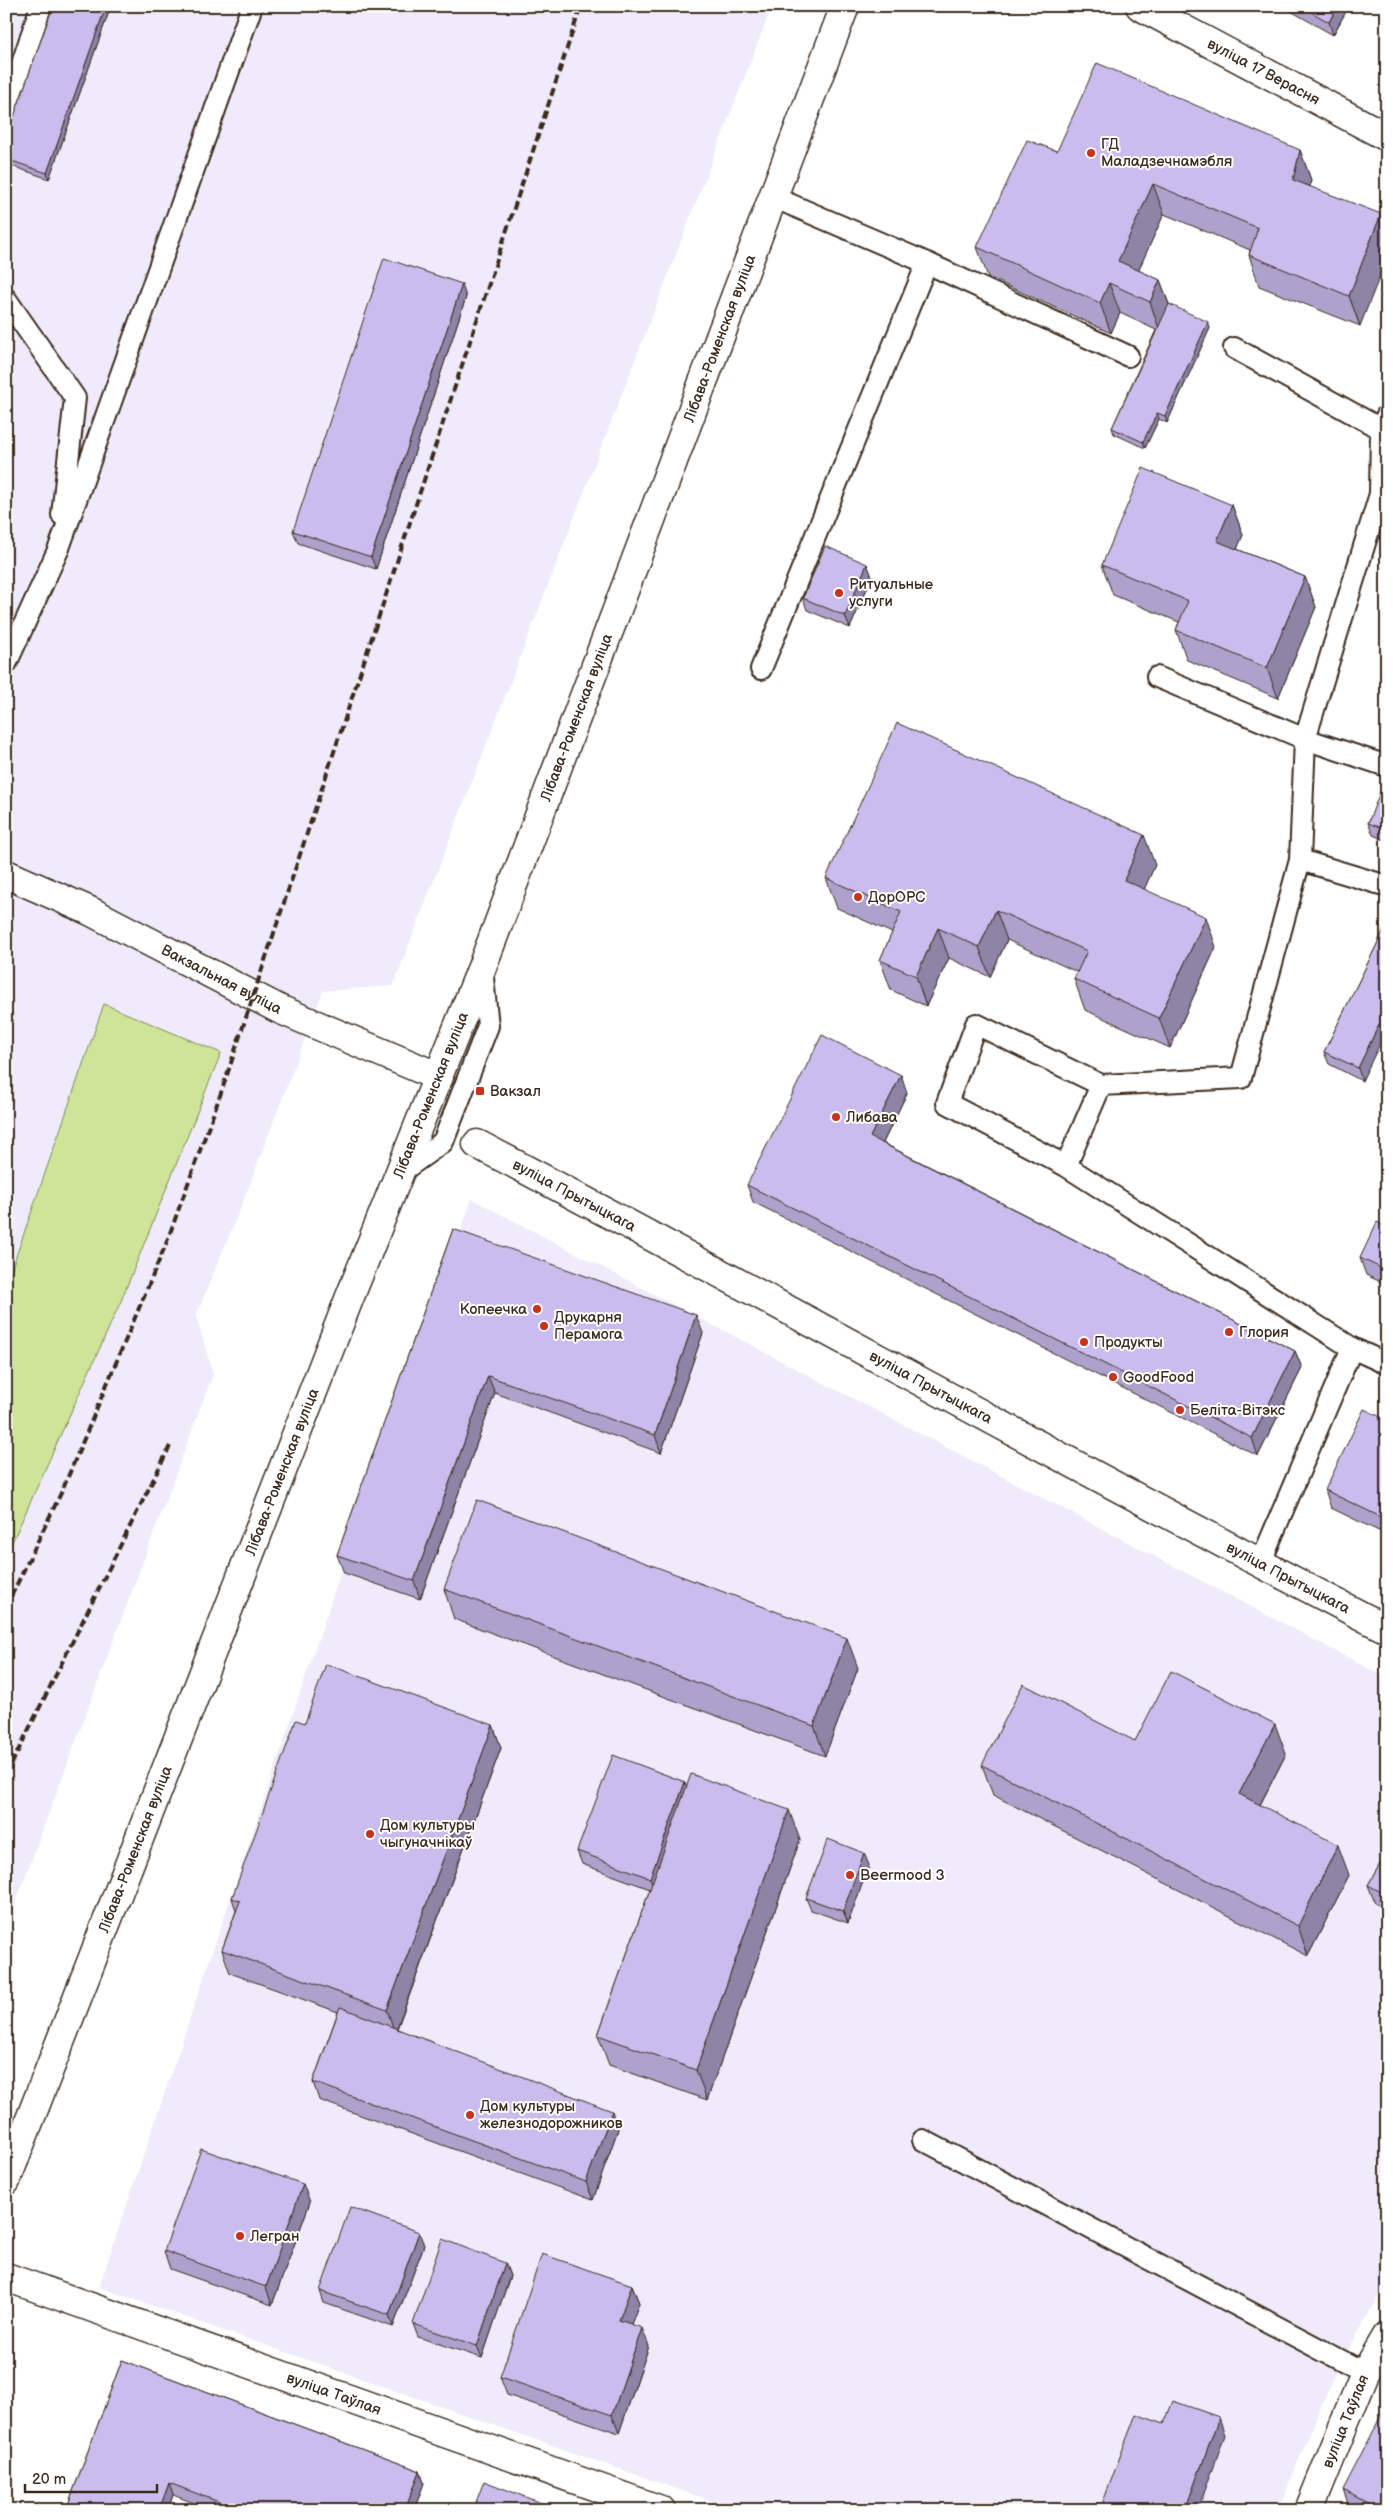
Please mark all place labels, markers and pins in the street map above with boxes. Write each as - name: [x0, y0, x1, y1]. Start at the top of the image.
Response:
- place label: ГД Маладзечнамэбля: [1101, 135, 1232, 171]
- marker: ГД Маладзечнамэбля: [1085, 147, 1097, 159]
- place label: Ритуальные услуги: [849, 575, 933, 611]
- marker: Ритуальные услуги: [833, 587, 845, 599]
- place label: ДорОРС: [868, 888, 925, 907]
- marker: ДорОРС: [852, 891, 864, 903]
- place label: Вакзал: [490, 1082, 541, 1101]
- marker: Вакзал: [474, 1085, 486, 1097]
- place label: Либава: [845, 1108, 898, 1127]
- marker: Либава: [830, 1111, 842, 1123]
- place label: Копеечка: [460, 1300, 527, 1319]
- marker: Копеечка: [531, 1303, 543, 1315]
- place label: Друкарня Перамога: [554, 1308, 623, 1344]
- marker: Друкарня Перамога: [538, 1320, 550, 1332]
- place label: Глория: [1239, 1323, 1289, 1342]
- marker: Глория: [1223, 1326, 1235, 1338]
- place label: Продукты: [1094, 1333, 1163, 1352]
- marker: Продукты: [1078, 1336, 1090, 1348]
- place label: GoodFood: [1123, 1368, 1194, 1387]
- marker: GoodFood: [1107, 1371, 1119, 1383]
- place label: Беліта-Вітэкс: [1190, 1401, 1286, 1420]
- marker: Беліта-Вітэкс: [1174, 1404, 1186, 1416]
- place label: Дом культуры чыгуначнікаў: [380, 1816, 475, 1852]
- marker: Дом культуры чыгуначнікаў: [364, 1828, 376, 1840]
- place label: Beermood 3: [860, 1866, 945, 1885]
- marker: Beermood 3: [844, 1869, 856, 1881]
- place label: Дом культуры железнодорожников: [480, 2097, 623, 2133]
- marker: Дом культуры железнодорожников: [464, 2109, 476, 2121]
- place label: Легран: [249, 2227, 300, 2246]
- marker: Легран: [234, 2230, 246, 2242]

